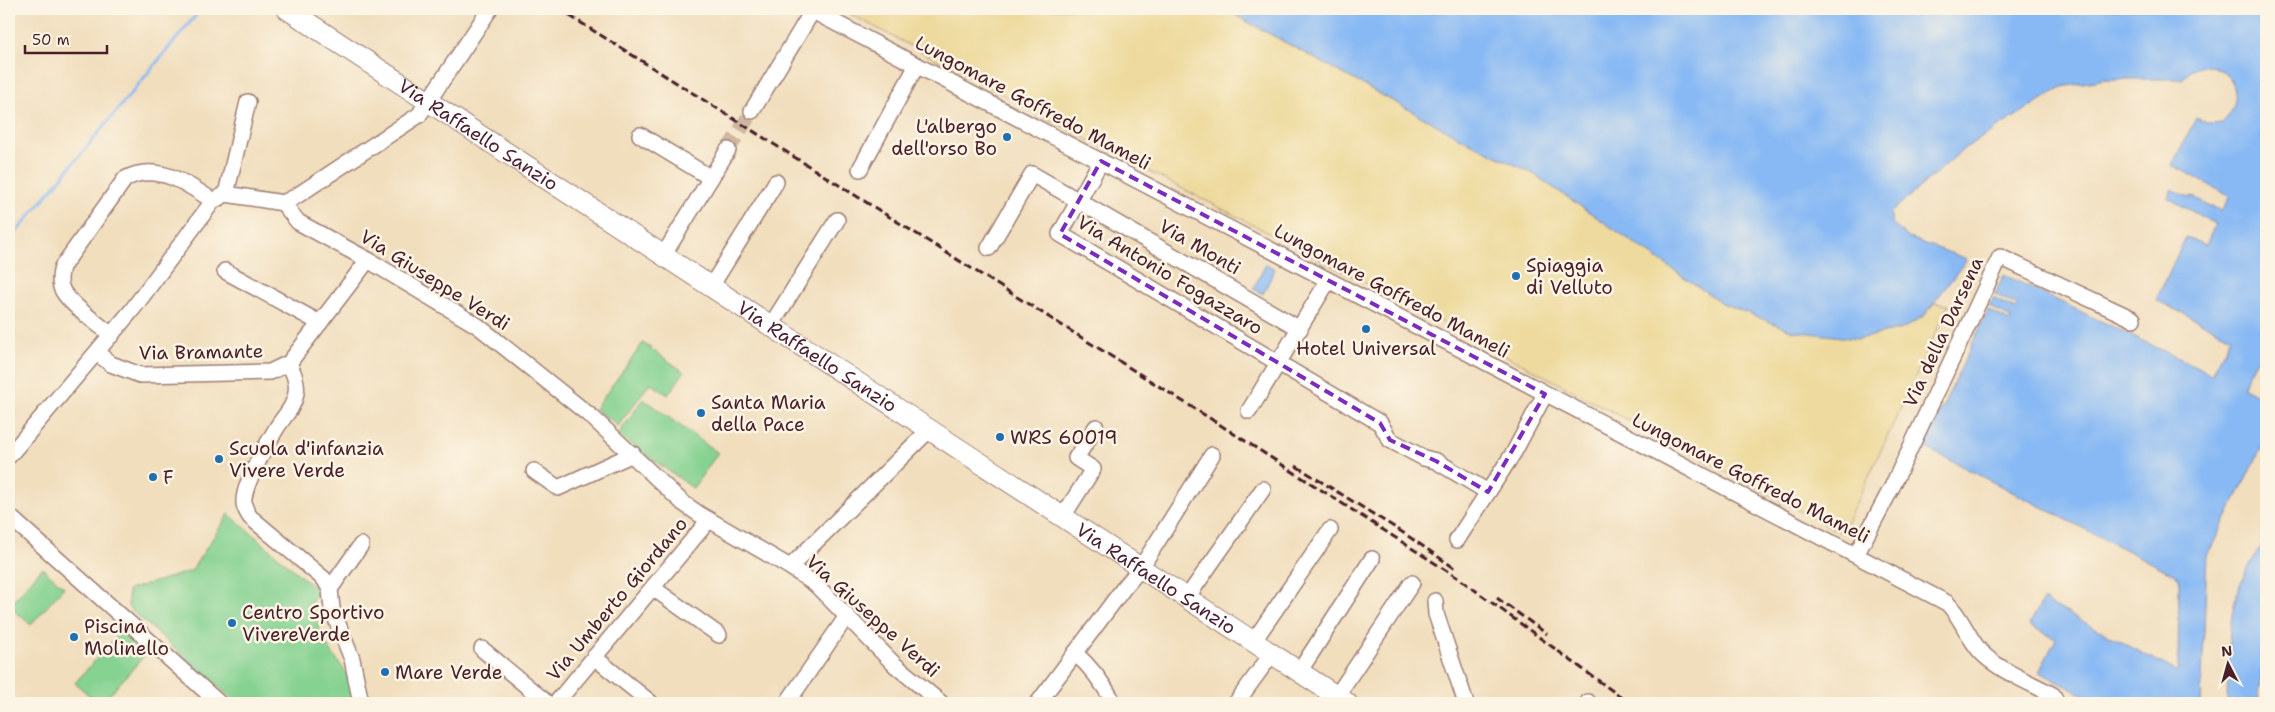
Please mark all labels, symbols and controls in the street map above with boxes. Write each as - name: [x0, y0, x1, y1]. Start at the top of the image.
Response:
- scale bar: [25, 22, 108, 54]
- text: 50 m: [32, 30, 70, 50]
- street label: Lungomare Goffredo Mameli: [911, 30, 1155, 176]
- street label: Via Raffaello Sanzio: [394, 73, 563, 196]
- place label: L'albergo dell'orso Bo: [891, 114, 997, 161]
- marker: L'albergo dell'orso Bo: [1001, 131, 1013, 143]
- street label: Via Antonio Fogazzaro: [1072, 210, 1268, 340]
- street label: Via Monti: [1155, 214, 1245, 280]
- street label: Lungomare Goffredo Mameli: [1270, 218, 1514, 364]
- street label: Via Giuseppe Verdi: [355, 224, 515, 336]
- place label: Spiaggia di Velluto: [1526, 253, 1613, 300]
- street label: Via della Darsena: [1897, 253, 1989, 411]
- marker: Spiaggia di Velluto: [1510, 270, 1522, 282]
- street label: Via Raffaello Sanzio: [733, 295, 902, 418]
- marker: Hotel Universal: [1360, 323, 1372, 335]
- place label: Hotel Universal: [1296, 336, 1436, 361]
- street label: Via Bramante: [138, 338, 264, 366]
- place label: Santa Maria della Pace: [711, 390, 826, 437]
- marker: Santa Maria della Pace: [695, 407, 707, 419]
- street label: Lungomare Goffredo Mameli: [1628, 407, 1874, 549]
- place label: WRS 60019: [1010, 425, 1118, 450]
- marker: WRS 60019: [994, 431, 1006, 443]
- place label: Scuola d'infanzia Vivere Verde: [229, 436, 384, 483]
- marker: Scuola d'infanzia Vivere Verde: [213, 453, 225, 465]
- place label: F: [163, 465, 174, 490]
- marker: F: [147, 471, 159, 483]
- street label: Via Umberto Giordano: [541, 512, 693, 686]
- street label: Via Raffaello Sanzio: [1072, 517, 1241, 640]
- street label: Via Giuseppe Verdi: [801, 549, 945, 683]
- place label: Centro Sportivo VivereVerde: [242, 600, 384, 647]
- place label: Piscina Molinello: [84, 614, 169, 661]
- marker: Centro Sportivo VivereVerde: [226, 617, 238, 629]
- marker: Piscina Molinello: [68, 631, 80, 643]
- north arrow: [2202, 640, 2252, 690]
- text: N: [2220, 642, 2233, 661]
- place label: Mare Verde: [395, 660, 502, 685]
- marker: Mare Verde: [379, 666, 391, 678]

